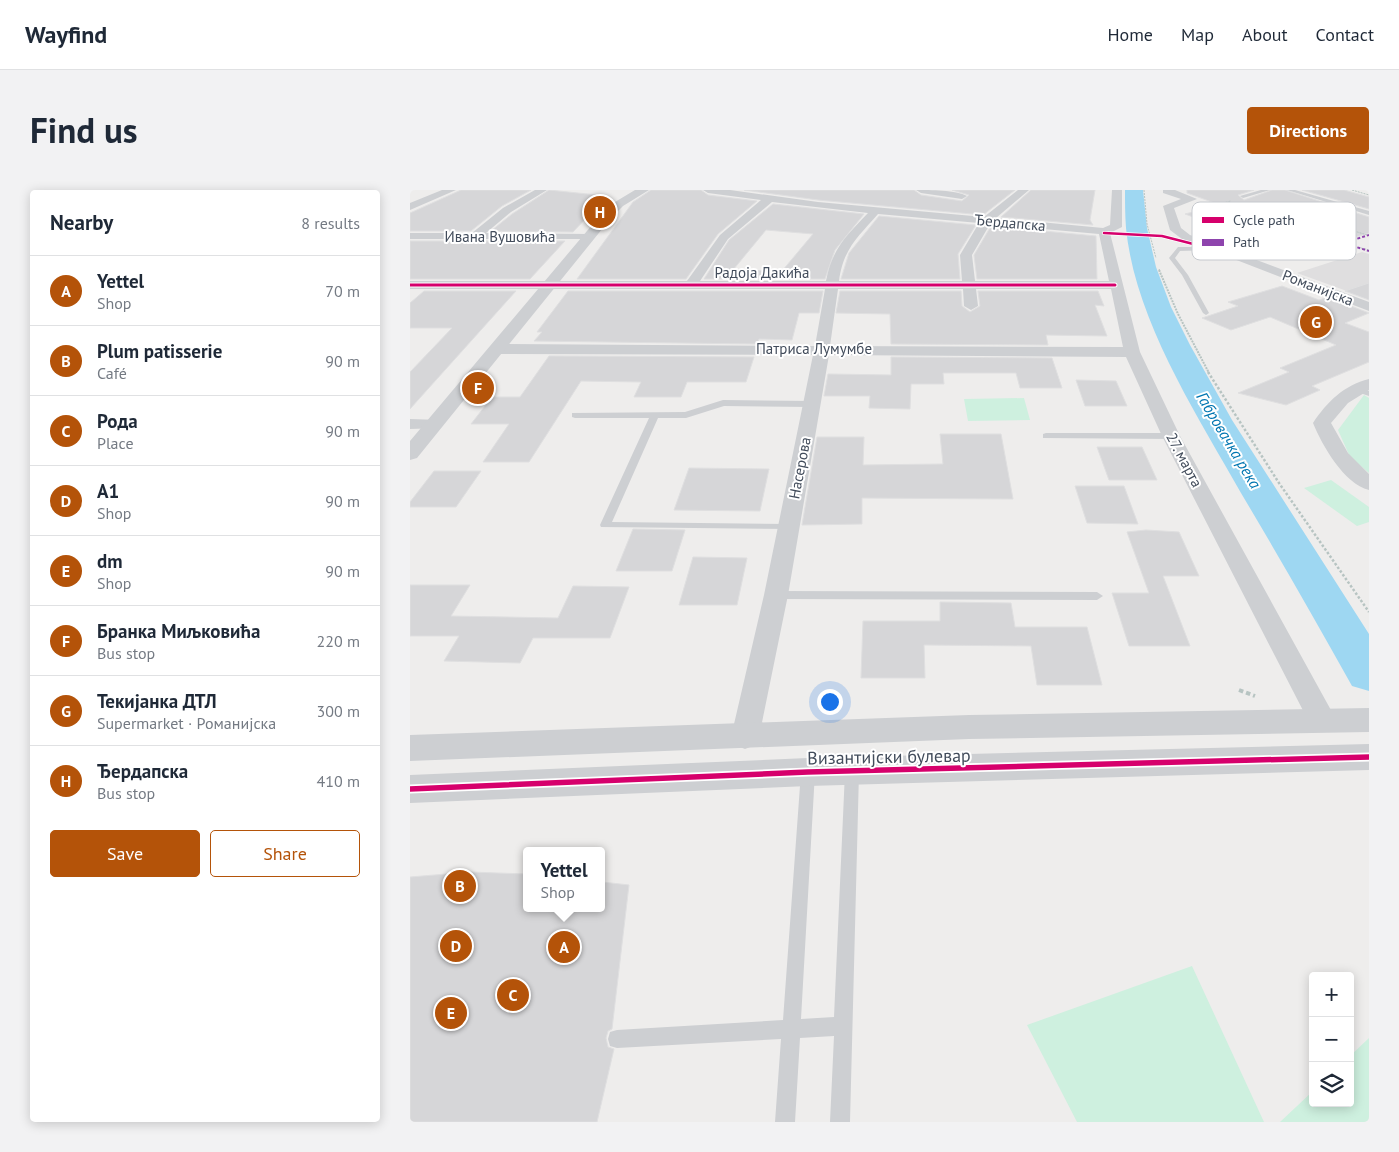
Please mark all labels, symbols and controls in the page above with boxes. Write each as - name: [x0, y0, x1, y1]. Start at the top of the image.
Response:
- text: Wayfind: [25, 19, 107, 50]
- text: Home: [1107, 23, 1153, 46]
- text: Map: [1181, 23, 1214, 46]
- text: About: [1242, 23, 1288, 46]
- text: Contact: [1316, 23, 1374, 46]
- text: Find us: [30, 107, 138, 153]
- button: Directions: [1247, 107, 1369, 154]
- pin: H: [584, 193, 616, 231]
- legend: [1192, 202, 1356, 260]
- text: Nearby: [50, 209, 113, 236]
- street label: Ђердапска: [974, 210, 1047, 235]
- text: Cycle path: [1233, 211, 1295, 229]
- text: 8 results: [301, 213, 360, 233]
- street label: Ивана Вушовића: [445, 227, 555, 246]
- text: Path: [1233, 233, 1260, 251]
- street label: Радоја Дакића: [714, 263, 810, 282]
- street label: Романијска: [1280, 265, 1356, 310]
- text: Yettel: [97, 269, 144, 293]
- text: A: [61, 281, 71, 301]
- text: 70 m: [325, 281, 360, 301]
- text: Shop: [97, 293, 131, 313]
- pin: G: [1300, 303, 1332, 341]
- text: Plum patisserie: [97, 339, 222, 363]
- street label: Патриса Лумумбе: [756, 339, 872, 358]
- text: B: [61, 351, 71, 371]
- text: 90 m: [325, 351, 360, 371]
- text: Café: [97, 363, 127, 383]
- pin: F: [462, 369, 494, 407]
- water label: Габровачка река: [1192, 388, 1266, 492]
- text: Рода: [97, 409, 138, 433]
- text: C: [62, 421, 70, 441]
- text: 90 m: [325, 421, 360, 441]
- street label: 27. марта: [1162, 429, 1207, 490]
- text: Place: [97, 433, 134, 453]
- street label: Насерова: [784, 435, 815, 500]
- text: A1: [97, 479, 119, 503]
- text: D: [61, 491, 71, 511]
- text: 90 m: [325, 491, 360, 511]
- text: Shop: [97, 503, 131, 523]
- text: dm: [97, 549, 123, 573]
- text: E: [62, 561, 70, 581]
- text: 90 m: [325, 561, 360, 581]
- text: Shop: [97, 573, 131, 593]
- text: Бранка Миљковића: [97, 619, 260, 643]
- text: F: [62, 631, 70, 651]
- text: 220 m: [317, 631, 360, 651]
- text: Bus stop: [97, 643, 155, 663]
- text: Текијанка ДТЛ: [97, 689, 217, 713]
- your location: [817, 689, 843, 715]
- text: G: [61, 701, 71, 721]
- text: 300 m: [317, 701, 360, 721]
- text: Supermarket · Романијска: [97, 713, 276, 733]
- street label: Византијски булевар: [807, 744, 971, 769]
- text: Ђердапска: [97, 759, 188, 783]
- text: H: [61, 771, 71, 791]
- text: 410 m: [317, 771, 360, 791]
- text: Bus stop: [97, 783, 155, 803]
- button: Save: [50, 830, 200, 877]
- button: Share: [210, 830, 360, 877]
- popup: [523, 847, 605, 912]
- text: Yettel: [540, 858, 588, 882]
- pin: B: [444, 867, 476, 905]
- text: Shop: [540, 882, 575, 902]
- pin: D: [440, 927, 472, 965]
- pin: A: [548, 928, 580, 966]
- map controls: [1309, 972, 1354, 1107]
- button: +: [1309, 972, 1354, 1017]
- pin: C: [497, 976, 529, 1014]
- pin: E: [435, 994, 467, 1032]
- button: −: [1309, 1017, 1354, 1062]
- button: layers: [1309, 1062, 1354, 1107]

